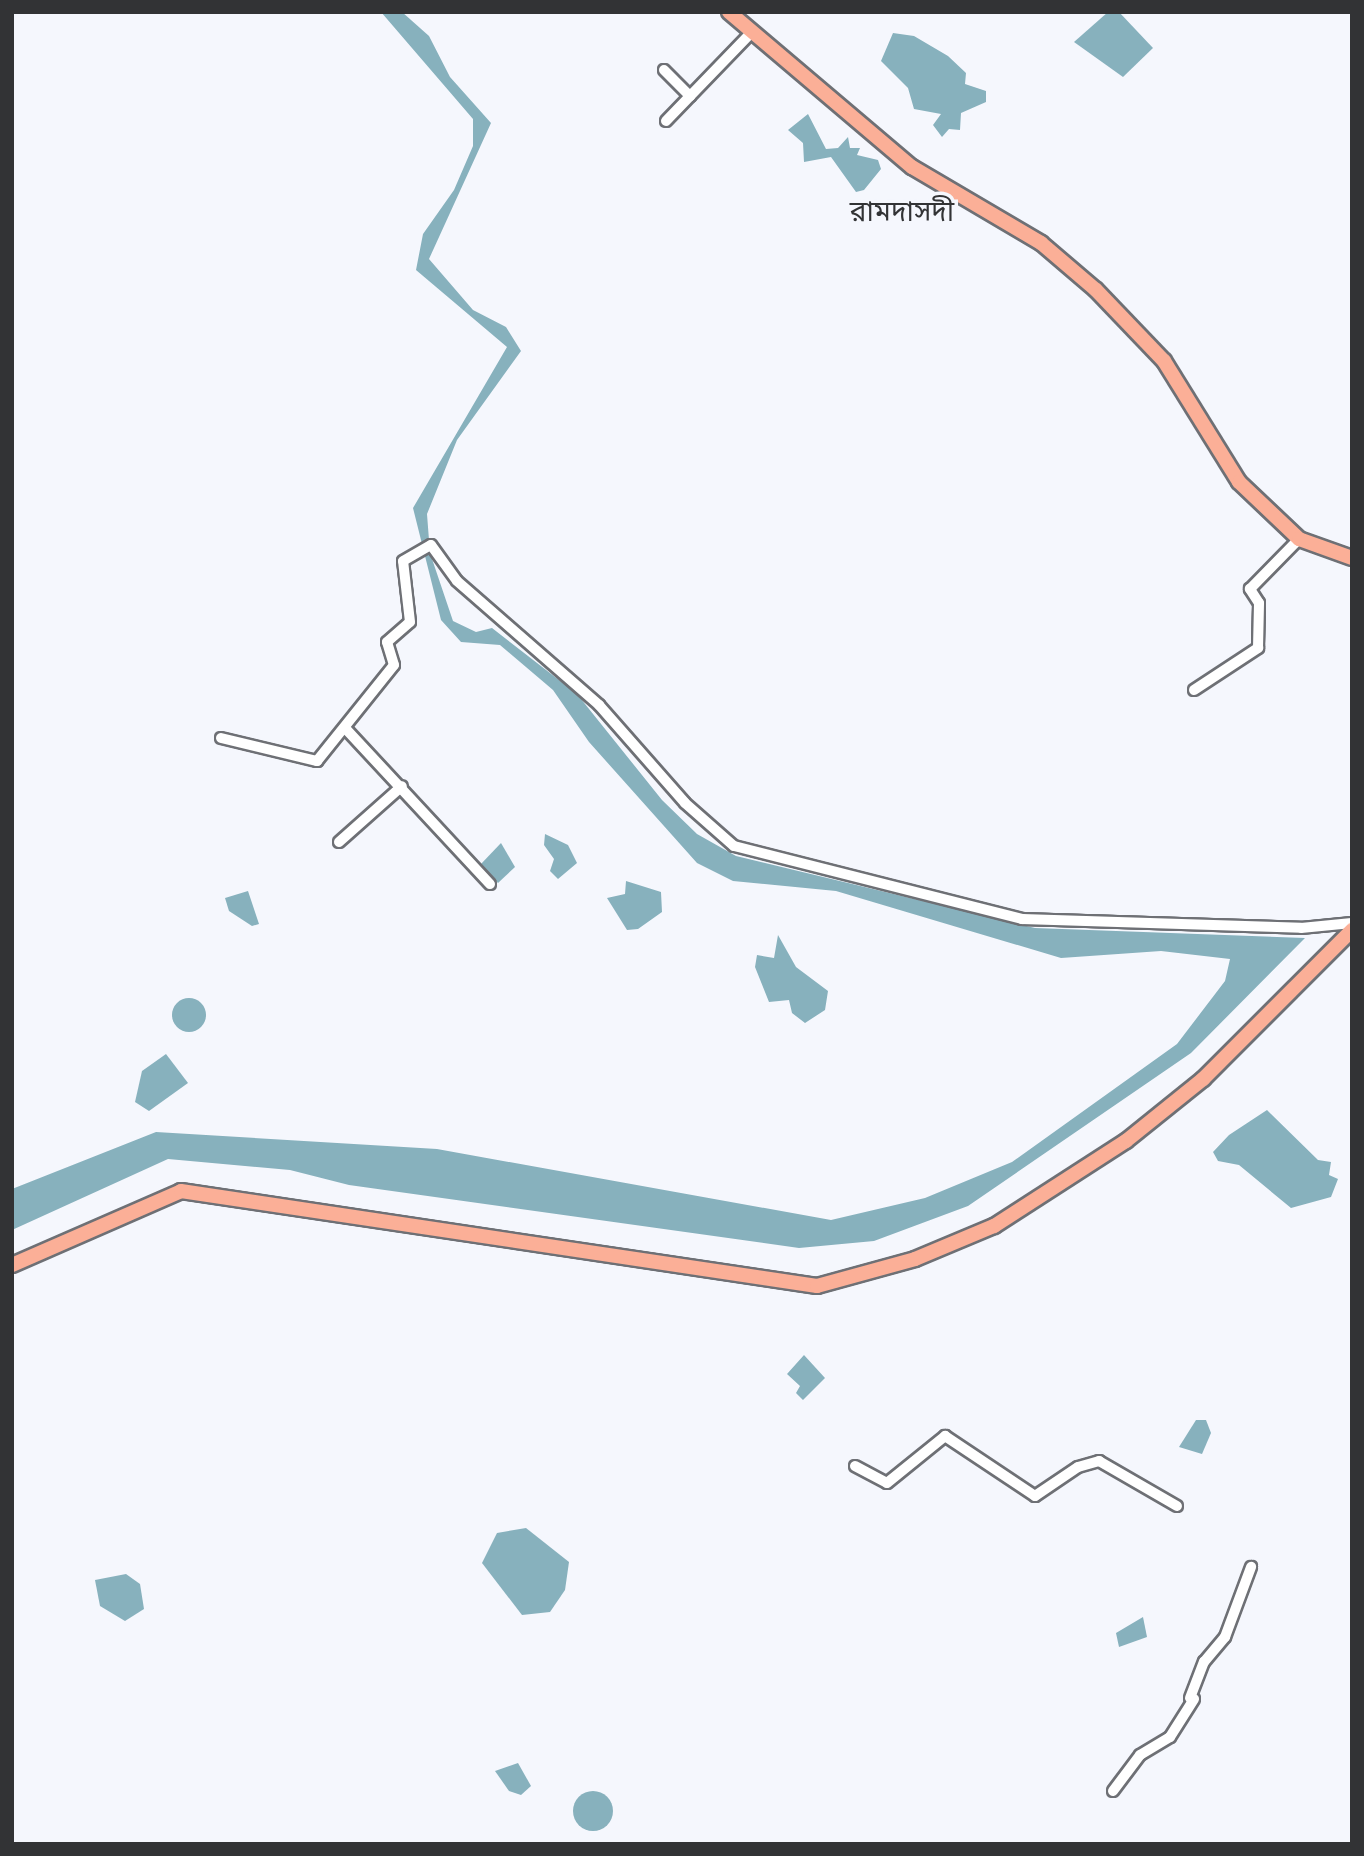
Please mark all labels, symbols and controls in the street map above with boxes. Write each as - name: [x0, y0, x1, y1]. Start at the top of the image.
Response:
- district label: রামদাসদী: [850, 194, 954, 228]

